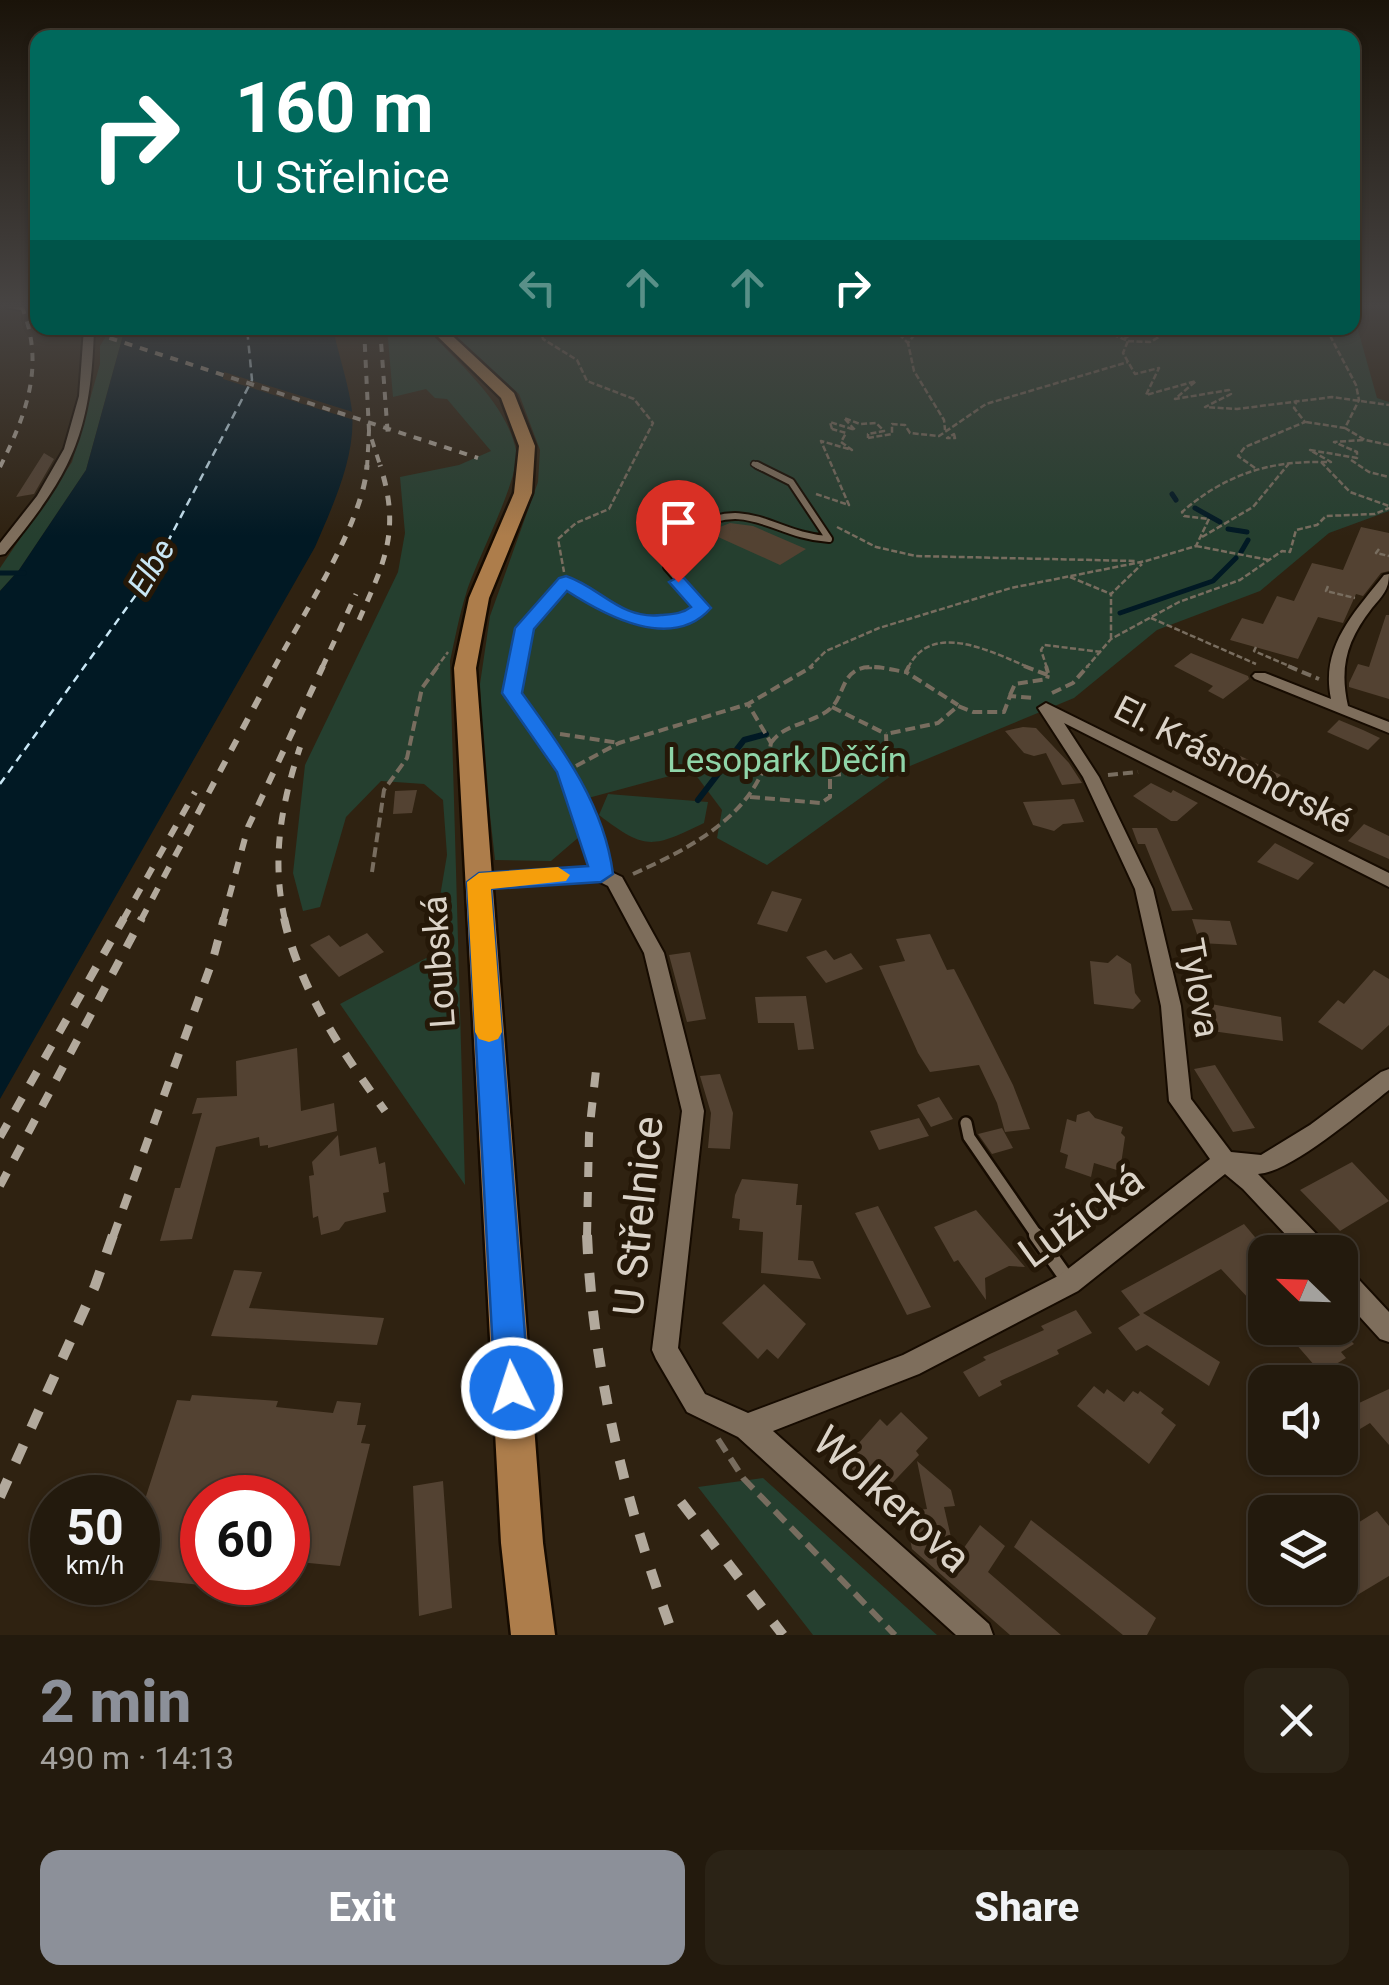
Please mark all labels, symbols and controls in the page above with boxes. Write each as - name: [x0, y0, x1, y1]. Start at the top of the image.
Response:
- text: 160 m: [235, 67, 434, 149]
- icon: right: [70, 70, 200, 200]
- text: U Střelnice: [235, 151, 450, 204]
- icon: left: [510, 260, 565, 315]
- icon: ahead: [615, 260, 670, 315]
- icon: ahead: [720, 260, 775, 315]
- icon: right: [825, 260, 880, 315]
- pin: [636, 480, 721, 583]
- icon: arrive: [651, 495, 706, 550]
- water label: Elbe: [120, 532, 182, 602]
- street label: El. Krásnohorské: [1107, 687, 1359, 843]
- park label: Lesopark Děčín: [667, 740, 907, 781]
- street label: Loubská: [414, 894, 464, 1030]
- street label: Tylova: [1170, 935, 1228, 1041]
- street label: U Střelnice: [603, 1114, 673, 1318]
- street label: Lužická: [1009, 1154, 1153, 1278]
- north arrow: [1248, 1235, 1358, 1345]
- map controls: [1248, 1235, 1358, 1605]
- position arrow: [460, 1336, 564, 1440]
- button: sound: [1248, 1365, 1358, 1475]
- street label: Wolkerova: [803, 1416, 981, 1582]
- speed limit sign: 60: [180, 1475, 310, 1605]
- button: layers: [1248, 1495, 1358, 1605]
- text: 50: [66, 1499, 124, 1557]
- text: km/h: [66, 1551, 124, 1580]
- text: 2 min: [40, 1666, 191, 1737]
- button: close: [1244, 1668, 1349, 1773]
- text: 490 m · 14:13: [40, 1739, 234, 1777]
- button: Exit: [40, 1850, 685, 1965]
- button: Share: [705, 1850, 1349, 1965]

